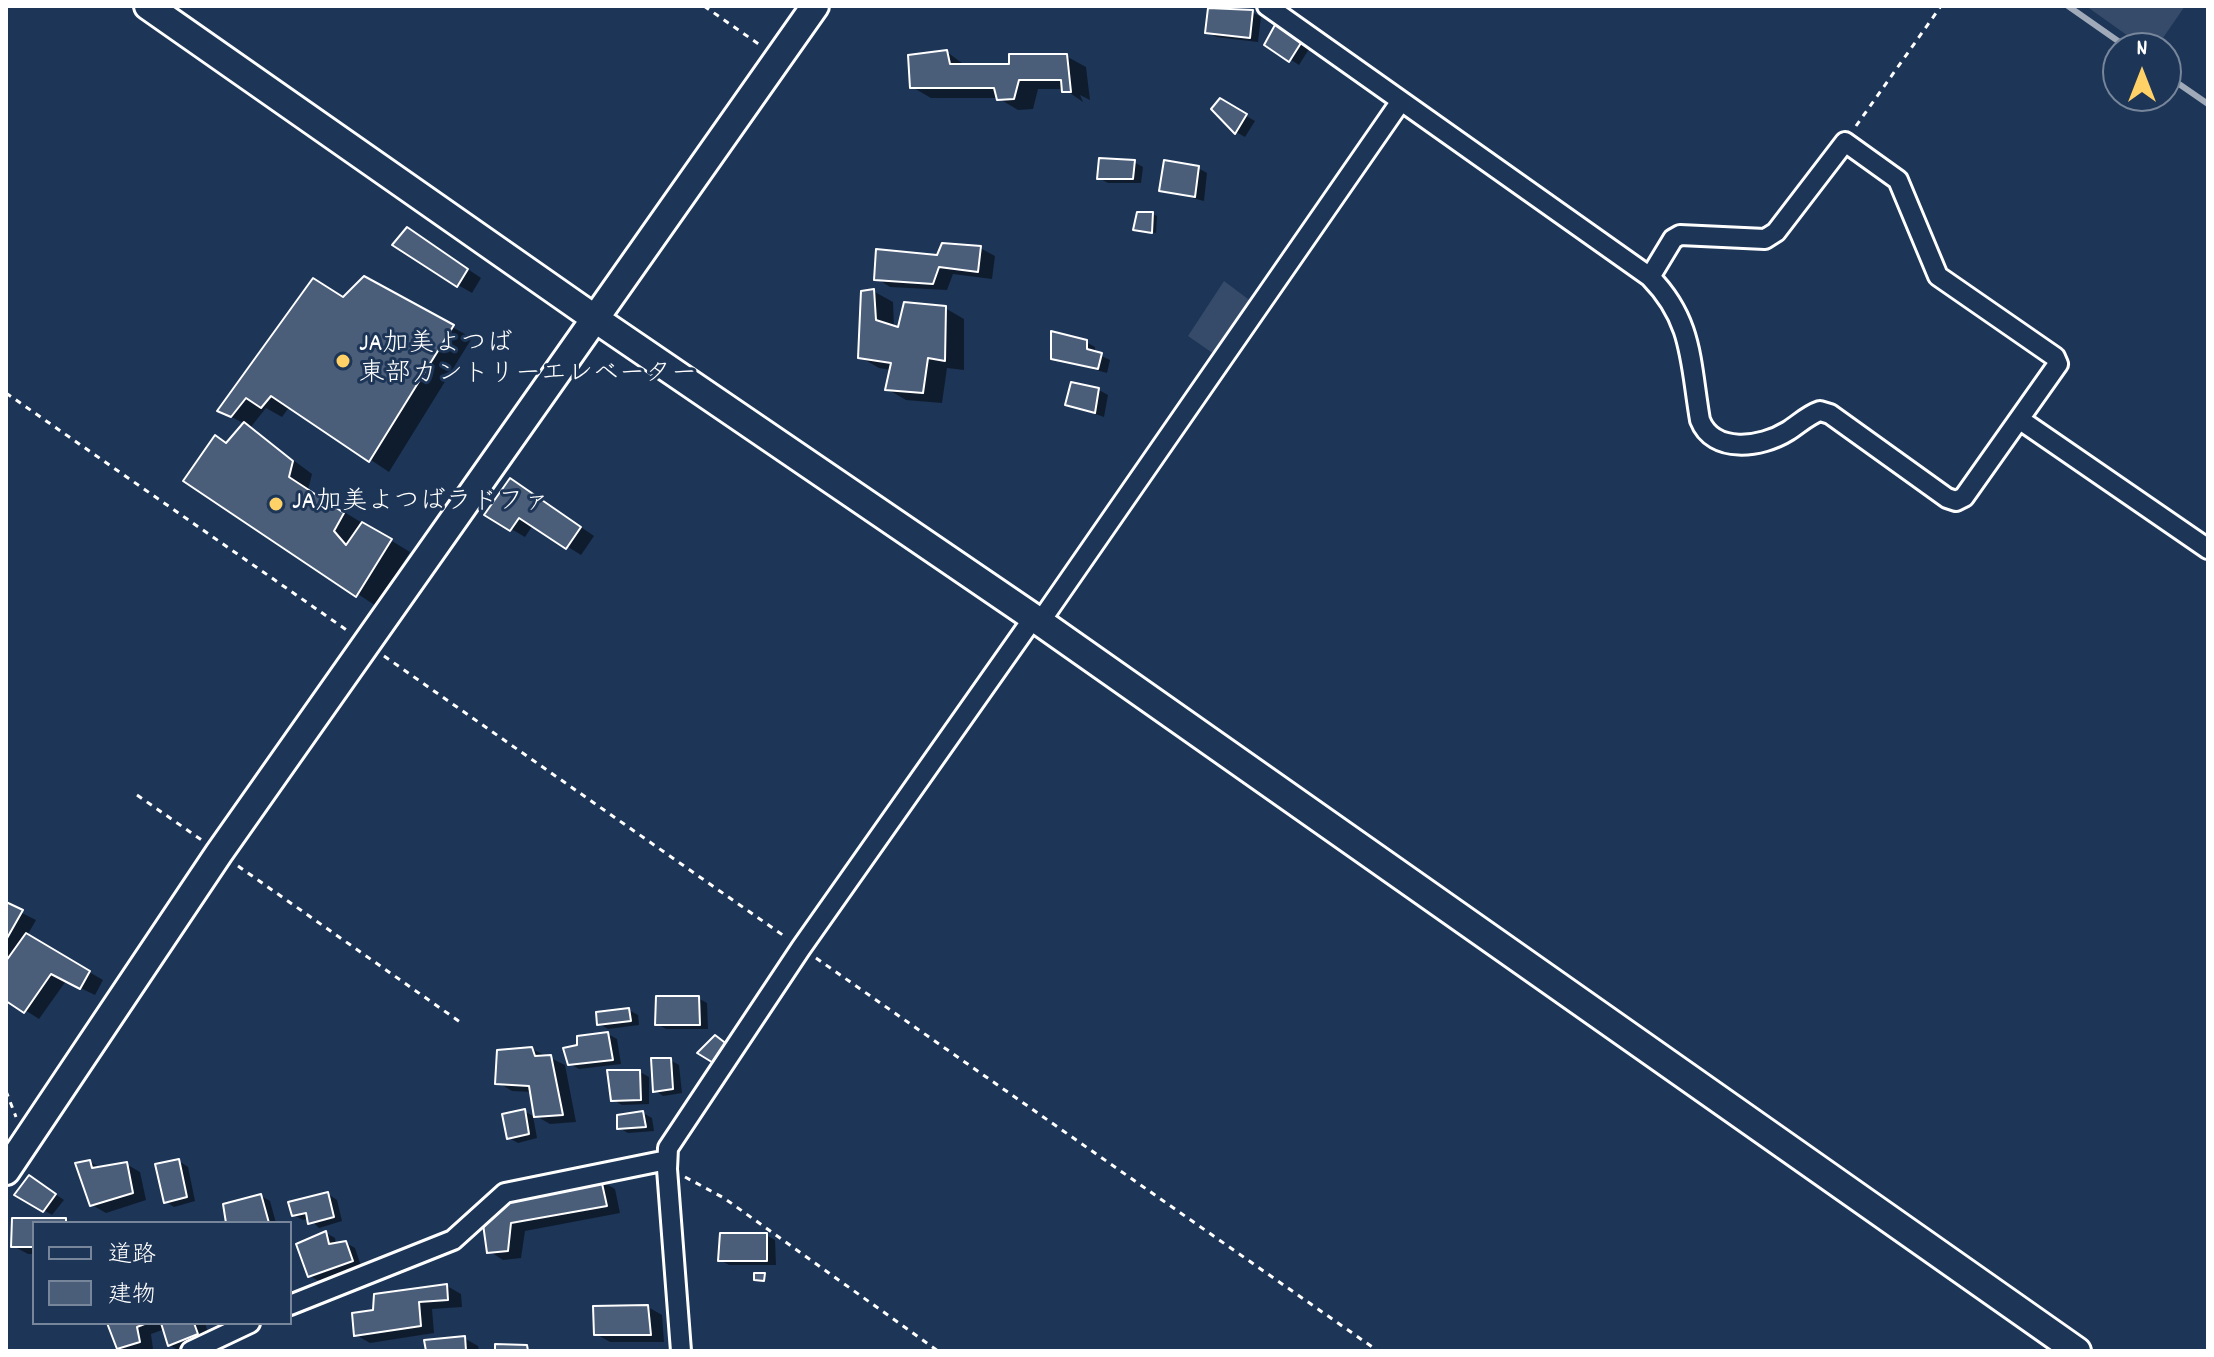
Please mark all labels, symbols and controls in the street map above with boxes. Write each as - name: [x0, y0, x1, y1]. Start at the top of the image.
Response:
- north arrow: [2102, 32, 2182, 112]
- text: N: [2137, 34, 2147, 65]
- place label: JA加美よつば 東部カントリーエレベーター: [359, 330, 697, 392]
- marker: JA加美よつば 東部カントリーエレベーター: [334, 352, 352, 370]
- place label: JA加美よつばラドファ: [292, 488, 550, 520]
- marker: JA加美よつばラドファ: [267, 495, 285, 513]
- legend: [32, 1221, 292, 1325]
- text: 道路: [108, 1239, 156, 1273]
- text: 建物: [108, 1279, 156, 1313]

